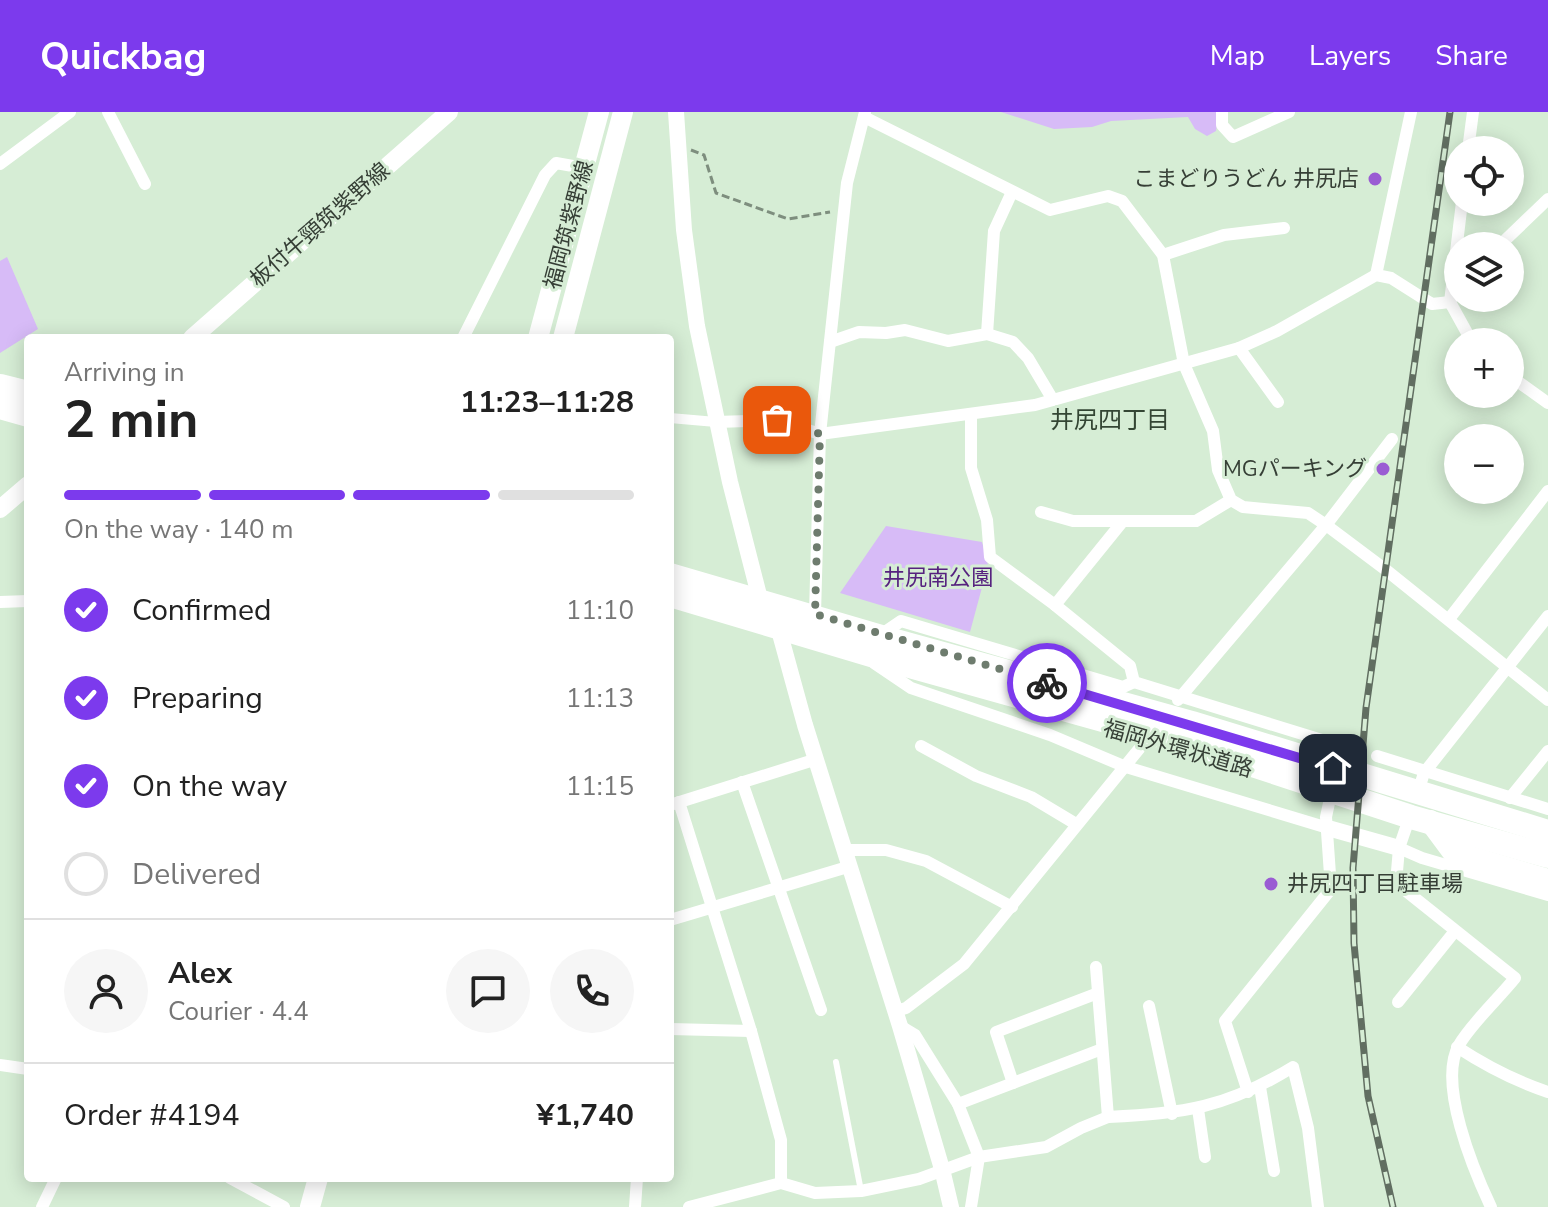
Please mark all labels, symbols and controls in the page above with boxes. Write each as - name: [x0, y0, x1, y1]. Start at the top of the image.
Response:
- text: Quickbag: [40, 31, 206, 82]
- text: Map: [1210, 37, 1265, 75]
- text: Layers: [1309, 37, 1391, 75]
- text: Share: [1435, 37, 1508, 75]
- map controls: [1444, 136, 1524, 504]
- button: locate: [1444, 136, 1524, 216]
- street label: 板付牛頸筑紫野線: [244, 156, 396, 294]
- street label: 福岡筑紫野線: [537, 157, 601, 293]
- place label: こまどりうどん 井尻店: [1133, 164, 1359, 194]
- marker: こまどりうどん 井尻店: [1366, 170, 1384, 188]
- button: layers: [1444, 232, 1524, 312]
- button: +: [1444, 328, 1524, 408]
- text: Arriving in: [64, 355, 185, 390]
- text: 11:23–11:28: [460, 382, 634, 423]
- text: 2 min: [64, 384, 199, 455]
- pin: [743, 386, 811, 454]
- icon: bag: [755, 398, 799, 442]
- district label: 井尻四丁目: [1050, 404, 1170, 436]
- button: −: [1444, 424, 1524, 504]
- place label: MGパーキング: [1223, 454, 1367, 484]
- marker: MGパーキング: [1374, 460, 1392, 478]
- text: On the way · 140 m: [64, 512, 293, 547]
- park label: 井尻南公園: [883, 563, 993, 593]
- icon: check: [64, 588, 108, 632]
- text: Confirmed: [132, 590, 272, 631]
- text: 11:10: [566, 593, 634, 628]
- courier: [1007, 643, 1087, 723]
- icon: bike: [1025, 661, 1069, 705]
- icon: check: [64, 676, 108, 720]
- text: Preparing: [132, 678, 263, 719]
- text: 11:13: [566, 681, 634, 716]
- street label: 福岡外環状道路: [1100, 713, 1256, 785]
- pin: [1299, 734, 1367, 802]
- icon: home: [1311, 746, 1355, 790]
- icon: check: [64, 764, 108, 808]
- text: On the way: [132, 766, 287, 807]
- text: 11:15: [566, 769, 634, 804]
- text: Delivered: [132, 854, 261, 895]
- place label: 井尻四丁目駐車場: [1287, 869, 1463, 899]
- marker: 井尻四丁目駐車場: [1262, 875, 1280, 893]
- button: person: [64, 949, 148, 1033]
- button: chat: [446, 949, 530, 1033]
- button: phone: [550, 949, 634, 1033]
- text: Alex: [168, 953, 232, 994]
- text: Courier · 4.4: [168, 994, 309, 1029]
- text: Order #4194: [64, 1095, 239, 1136]
- text: ¥1,740: [537, 1095, 634, 1136]

